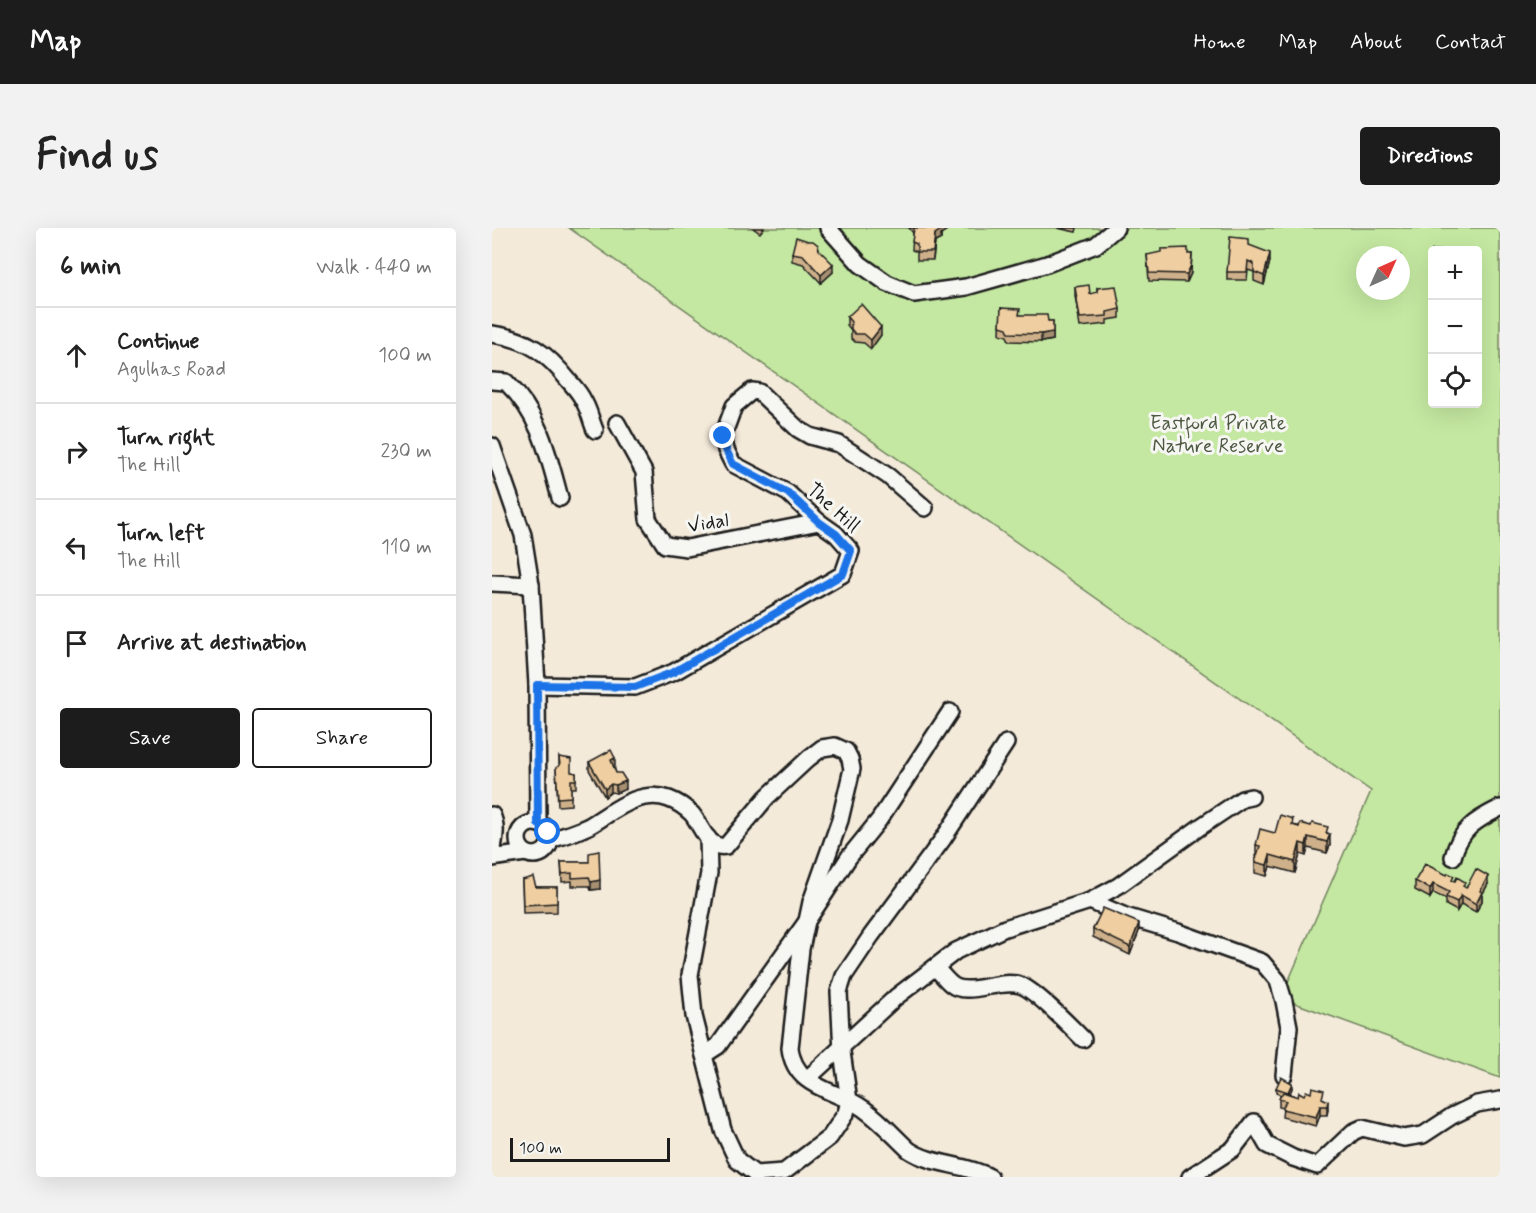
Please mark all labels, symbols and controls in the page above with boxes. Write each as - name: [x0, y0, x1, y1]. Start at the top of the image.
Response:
- text: Map: [30, 24, 81, 61]
- text: Home: [1194, 28, 1246, 56]
- text: Map: [1279, 28, 1317, 56]
- text: About: [1350, 28, 1402, 56]
- text: Contact: [1435, 28, 1506, 56]
- button: Directions: [1360, 127, 1500, 185]
- text: Find us: [36, 129, 158, 184]
- north arrow: [1356, 246, 1410, 300]
- map controls: [1428, 246, 1482, 408]
- button: +: [1428, 246, 1482, 300]
- text: 6 min: [60, 250, 122, 284]
- text: Walk · 440 m: [316, 254, 432, 281]
- button: −: [1428, 300, 1482, 354]
- text: Continue: [117, 328, 199, 356]
- icon: ahead: [60, 339, 93, 372]
- text: 100 m: [378, 342, 432, 369]
- button: locate: [1428, 354, 1482, 408]
- text: Agulhas Road: [117, 356, 226, 383]
- park label: Eastford Private Nature Reserve: [1150, 410, 1286, 460]
- route end: [709, 422, 735, 448]
- text: Turn right: [117, 424, 215, 452]
- icon: right: [60, 435, 93, 468]
- text: 230 m: [380, 438, 432, 465]
- text: The Hill: [117, 452, 180, 479]
- street label: The Hill: [800, 477, 866, 539]
- street label: Vidal: [686, 507, 731, 540]
- text: Turn left: [117, 520, 205, 548]
- icon: left: [60, 531, 93, 564]
- text: 110 m: [381, 534, 432, 561]
- text: The Hill: [117, 548, 180, 575]
- icon: arrive: [60, 627, 93, 660]
- text: Arrive at destination: [117, 629, 307, 657]
- button: Save: [60, 708, 240, 768]
- button: Share: [252, 708, 432, 768]
- route start: [534, 818, 560, 844]
- scale bar: [510, 1135, 670, 1162]
- text: 100 m: [519, 1138, 562, 1159]

